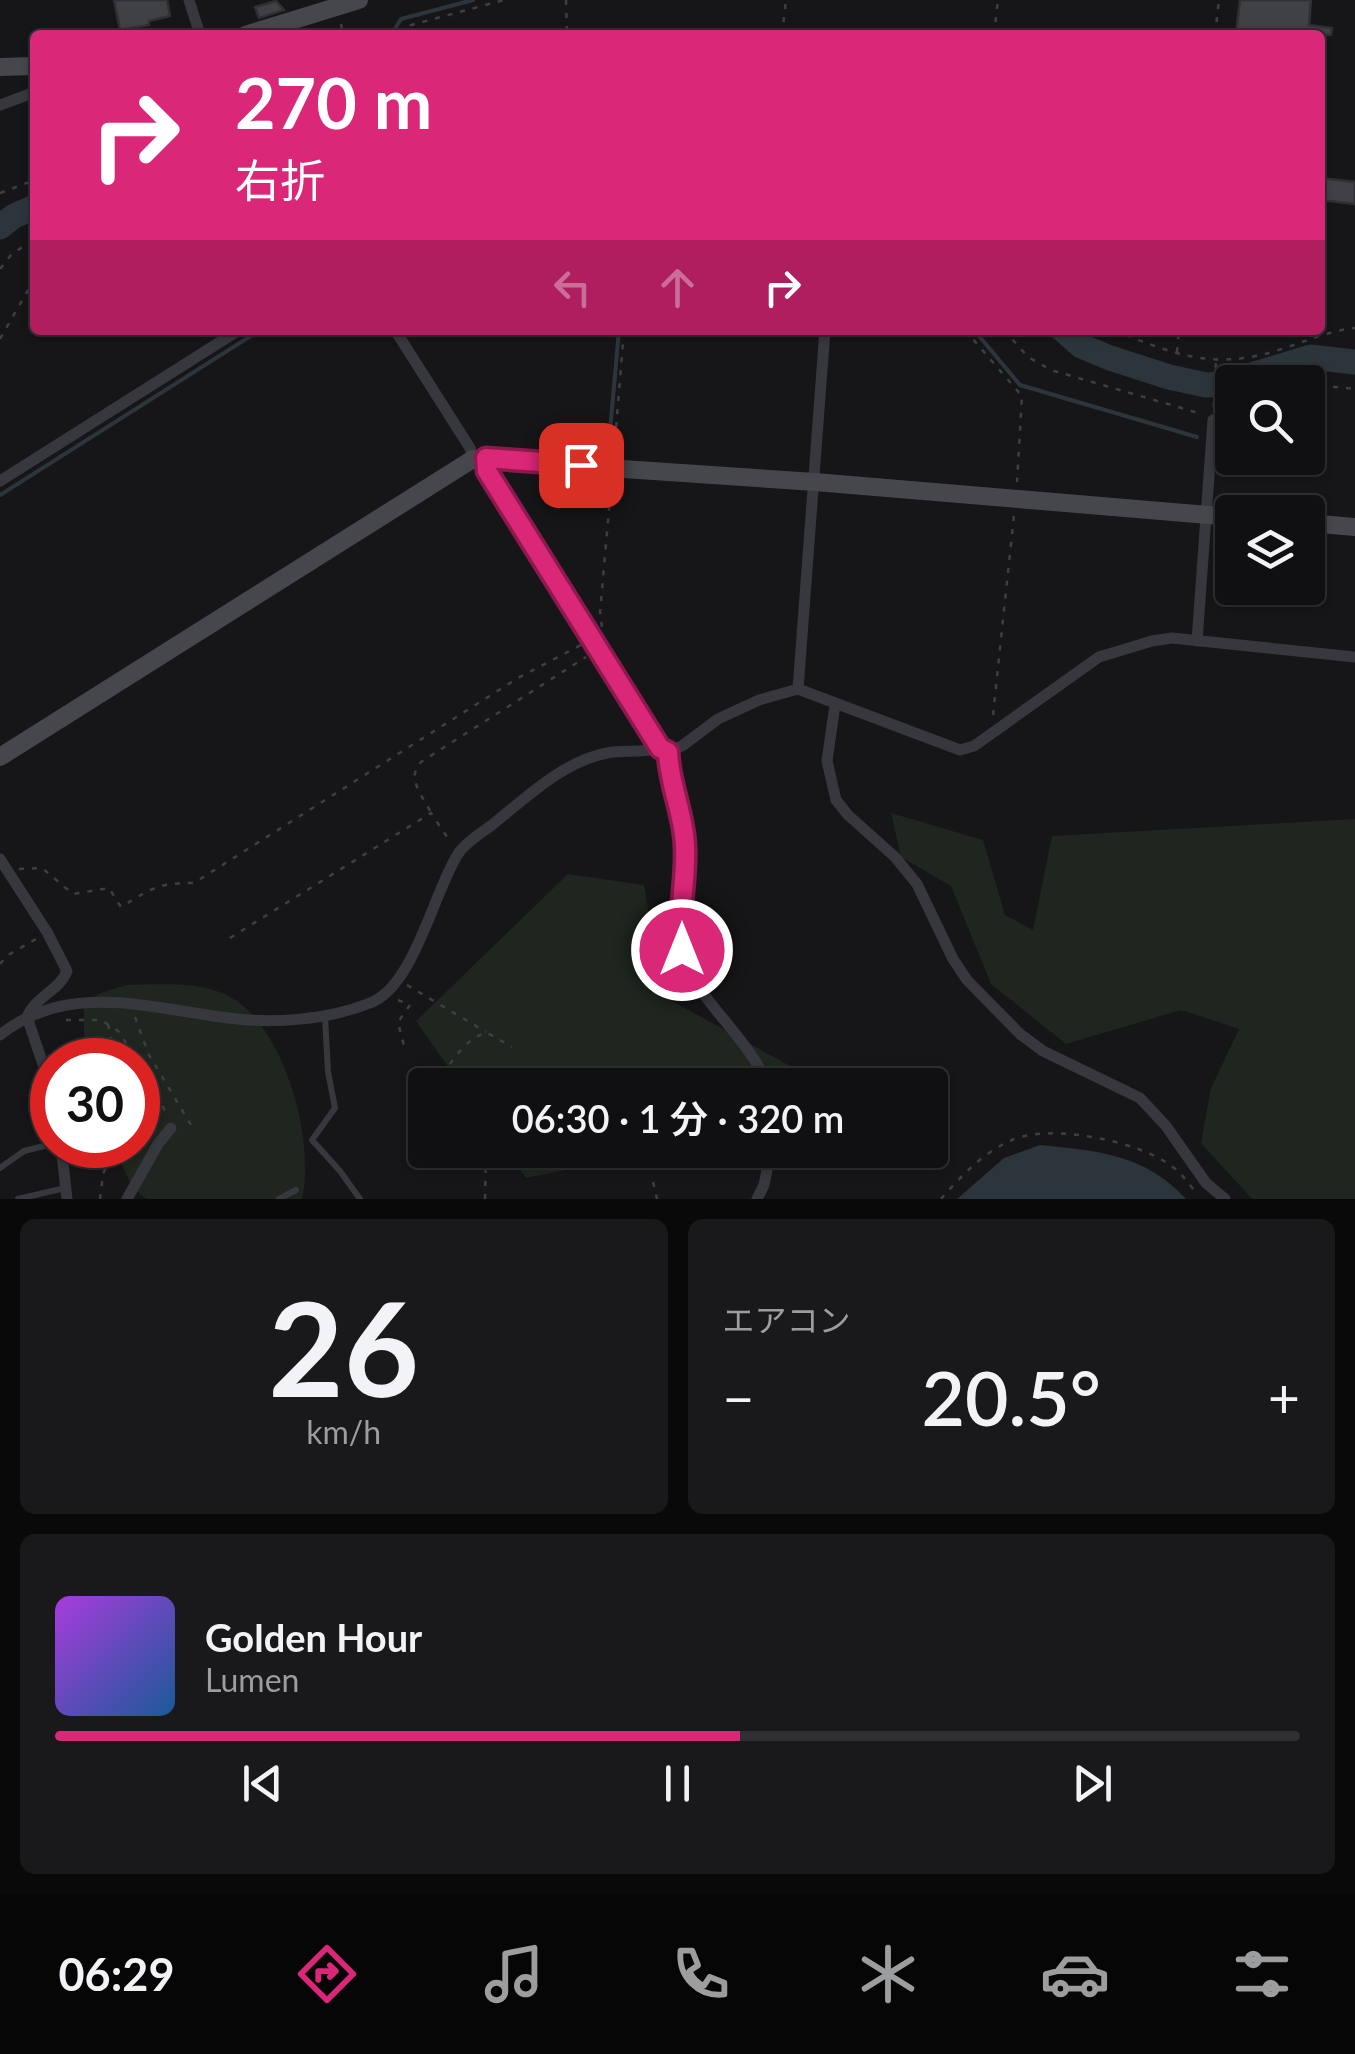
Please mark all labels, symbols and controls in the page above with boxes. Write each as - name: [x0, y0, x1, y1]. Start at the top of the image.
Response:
- text: 270 m: [235, 60, 432, 144]
- icon: right: [70, 70, 200, 200]
- text: 右折: [235, 153, 325, 207]
- icon: left: [545, 260, 600, 315]
- icon: ahead: [650, 260, 705, 315]
- icon: right: [755, 260, 810, 315]
- map controls: [1215, 365, 1325, 605]
- button: search: [1215, 365, 1325, 475]
- pin: [539, 423, 624, 508]
- icon: arrive: [554, 438, 609, 493]
- button: layers: [1215, 495, 1325, 605]
- position arrow: [630, 898, 734, 1002]
- speed limit sign: 30: [30, 1038, 160, 1168]
- text: 06:30 · 1 分 · 320 m: [512, 1095, 844, 1141]
- text: 26: [268, 1269, 419, 1425]
- text: エアコン: [723, 1300, 851, 1339]
- text: 20.5°: [922, 1352, 1101, 1442]
- text: −: [723, 1364, 754, 1430]
- text: +: [1268, 1364, 1300, 1430]
- text: km/h: [306, 1412, 381, 1451]
- text: Golden Hour: [205, 1614, 422, 1660]
- text: Lumen: [205, 1660, 299, 1699]
- icon: previous: [235, 1756, 290, 1811]
- icon: pause: [650, 1756, 705, 1811]
- icon: next: [1065, 1756, 1120, 1811]
- icon: directions: [292, 1939, 362, 2009]
- icon: music: [479, 1939, 549, 2009]
- icon: phone: [666, 1939, 736, 2009]
- icon: climate: [853, 1939, 923, 2009]
- icon: car: [1040, 1939, 1110, 2009]
- icon: filters: [1227, 1939, 1297, 2009]
- text: 06:29: [59, 1947, 175, 2001]

